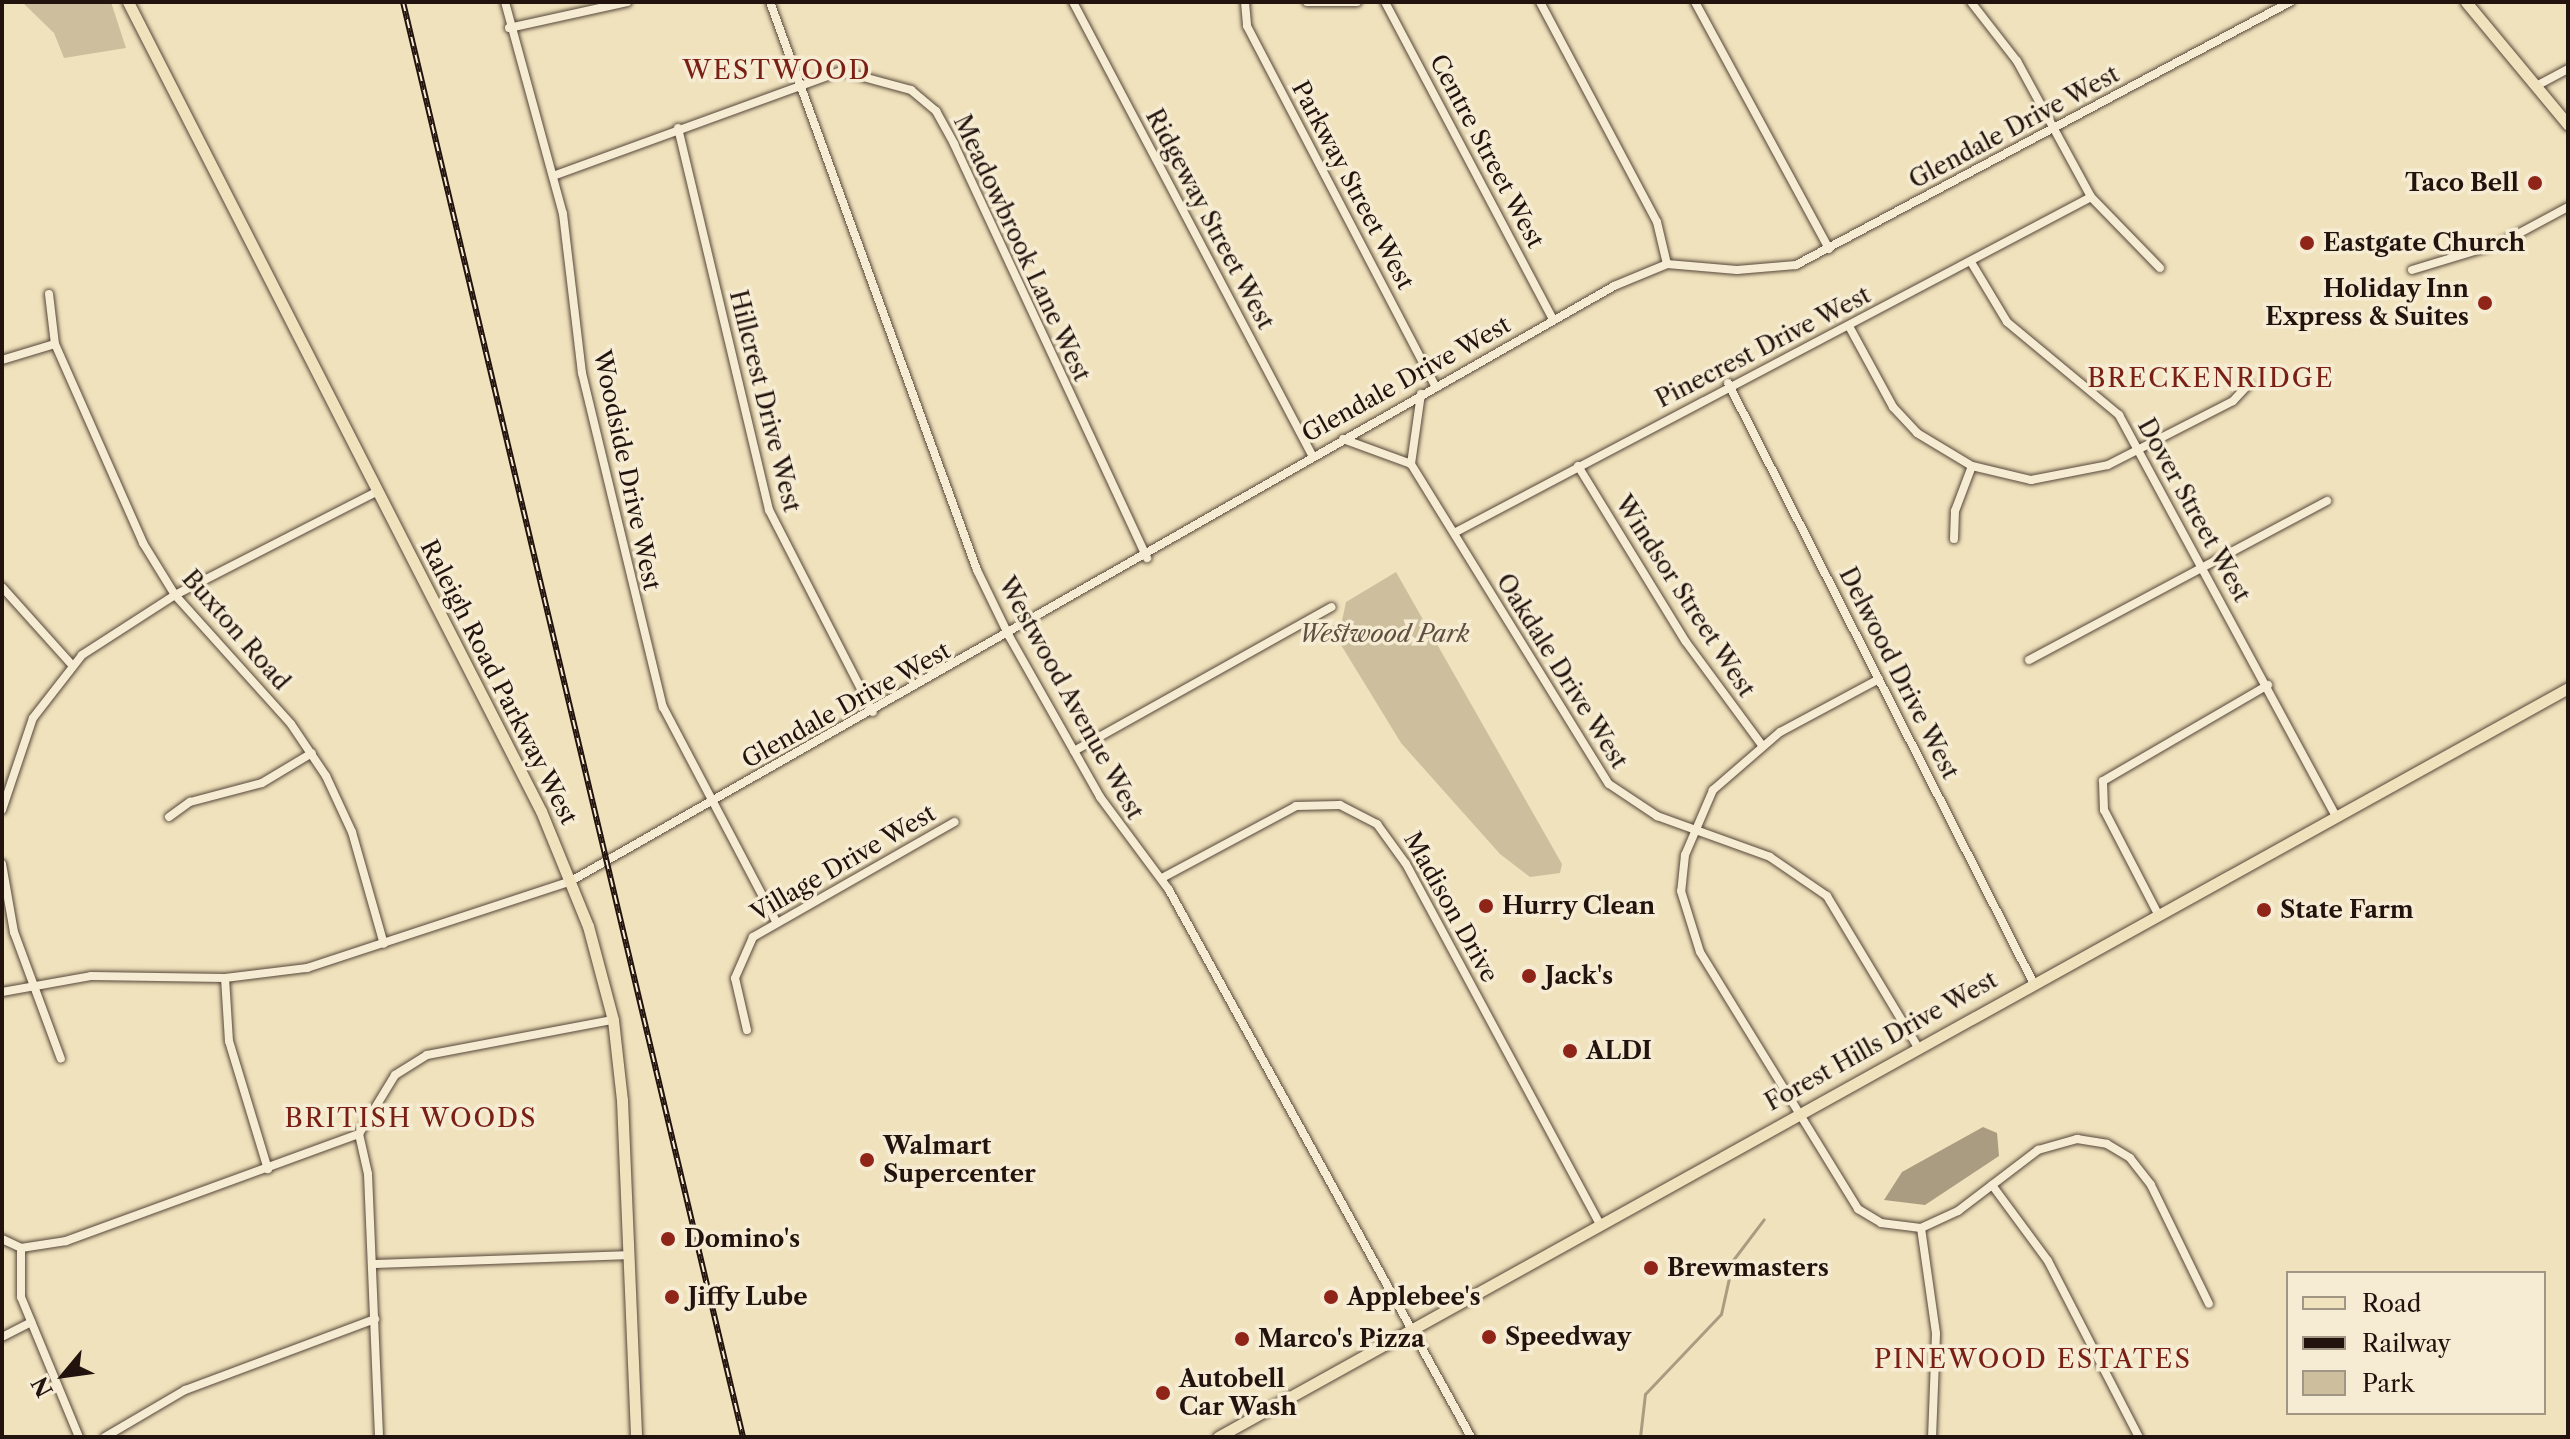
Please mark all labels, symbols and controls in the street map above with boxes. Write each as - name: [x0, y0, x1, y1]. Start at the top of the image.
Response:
- street label: Centre Street West: [1424, 49, 1550, 253]
- district label: WESTWOOD: [682, 55, 872, 87]
- street label: Glendale Drive West: [1904, 59, 2124, 195]
- street label: Parkway Street West: [1285, 75, 1421, 295]
- street label: Ridgeway Street West: [1139, 103, 1281, 335]
- street label: Meadowbrook Lane West: [947, 110, 1097, 386]
- place label: Taco Bell: [2405, 169, 2519, 197]
- marker: Taco Bell: [2526, 174, 2544, 192]
- place label: Eastgate Church: [2323, 229, 2525, 257]
- marker: Eastgate Church: [2298, 234, 2316, 252]
- place label: Holiday Inn Express & Suites: [2265, 275, 2469, 331]
- street label: Pinecrest Drive West: [1650, 280, 1876, 414]
- street label: Hillcrest Drive West: [723, 287, 807, 515]
- marker: Holiday Inn Express & Suites: [2476, 294, 2494, 312]
- street label: Glendale Drive West: [1297, 310, 1515, 448]
- street label: Woodside Drive West: [587, 347, 667, 593]
- district label: BRECKENRIDGE: [2087, 363, 2335, 395]
- street label: Dover Street West: [2131, 413, 2257, 607]
- street label: Windsor Street West: [1609, 489, 1761, 703]
- street label: Raleigh Road Parkway West: [414, 534, 584, 830]
- street label: Delwood Drive West: [1833, 562, 1965, 784]
- street label: Buxton Road: [176, 564, 296, 696]
- street label: Oakdale Drive West: [1490, 568, 1634, 774]
- street label: Westwood Avenue West: [992, 571, 1150, 825]
- park label: Westwood Park: [1299, 620, 1469, 648]
- street label: Glendale Drive West: [737, 636, 955, 774]
- street label: Village Drive West: [745, 798, 941, 928]
- street label: Madison Drive: [1398, 827, 1504, 987]
- place label: Hurry Clean: [1502, 892, 1656, 920]
- place label: State Farm: [2280, 896, 2414, 924]
- marker: Hurry Clean: [1477, 897, 1495, 915]
- marker: State Farm: [2255, 901, 2273, 919]
- place label: Jack's: [1545, 962, 1613, 990]
- street label: Forest Hills Drive West: [1759, 965, 2003, 1117]
- marker: Jack's: [1520, 967, 1538, 985]
- place label: ALDI: [1586, 1037, 1652, 1065]
- marker: ALDI: [1561, 1042, 1579, 1060]
- district label: BRITISH WOODS: [284, 1103, 538, 1135]
- place label: Walmart Supercenter: [883, 1132, 1036, 1188]
- marker: Walmart Supercenter: [858, 1151, 876, 1169]
- place label: Domino's: [684, 1225, 800, 1253]
- marker: Domino's: [659, 1230, 677, 1248]
- place label: Brewmasters: [1667, 1254, 1829, 1282]
- marker: Brewmasters: [1642, 1259, 1660, 1277]
- legend: [2286, 1271, 2546, 1415]
- place label: Jiffy Lube: [688, 1283, 808, 1311]
- place label: Applebee's: [1347, 1283, 1481, 1311]
- marker: Jiffy Lube: [663, 1288, 681, 1306]
- marker: Applebee's: [1322, 1288, 1340, 1306]
- text: Road: [2362, 1289, 2421, 1318]
- place label: Speedway: [1505, 1323, 1631, 1351]
- place label: Marco's Pizza: [1258, 1325, 1425, 1353]
- marker: Speedway: [1480, 1328, 1498, 1346]
- text: Railway: [2362, 1329, 2451, 1358]
- marker: Marco's Pizza: [1233, 1330, 1251, 1348]
- north arrow: [24, 1335, 104, 1415]
- district label: PINEWOOD ESTATES: [1874, 1344, 2192, 1376]
- place label: Autobell Car Wash: [1179, 1365, 1298, 1421]
- text: Park: [2362, 1369, 2414, 1398]
- text: N: [26, 1372, 59, 1402]
- marker: Autobell Car Wash: [1154, 1384, 1172, 1402]

